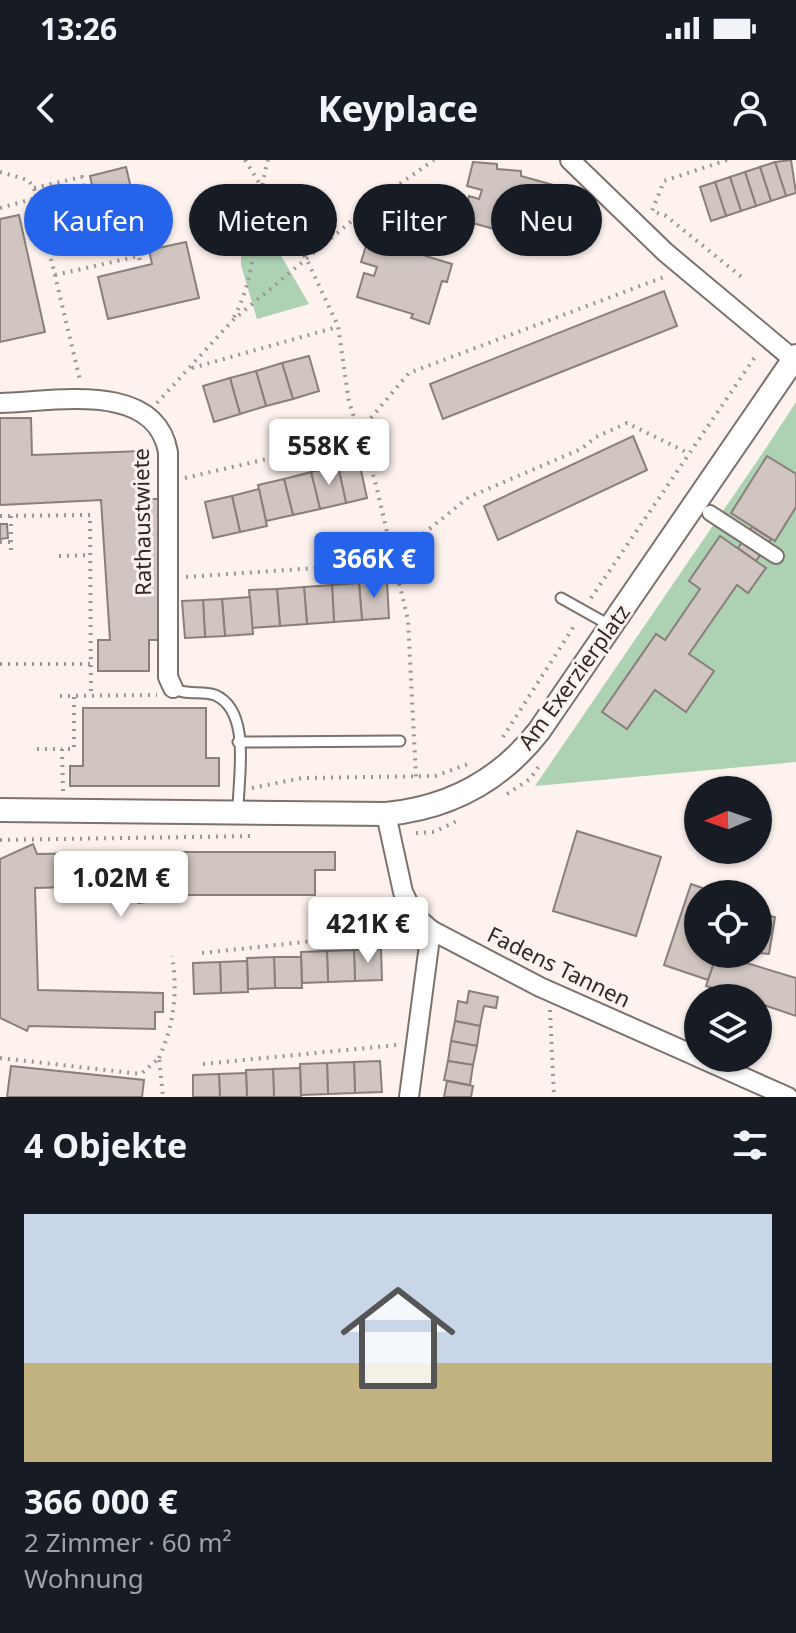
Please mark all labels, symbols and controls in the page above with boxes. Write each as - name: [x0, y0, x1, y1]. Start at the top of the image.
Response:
- text: 13:26: [40, 8, 117, 49]
- text: Keyplace: [318, 84, 478, 133]
- icon: back: [24, 86, 68, 130]
- icon: person: [728, 86, 772, 130]
- chip: Kaufen: [24, 184, 173, 256]
- chip: Mieten: [189, 184, 337, 256]
- chip: Filter: [353, 184, 475, 256]
- chip: Neu: [491, 184, 602, 256]
- pin: 558K €: [264, 419, 394, 487]
- text: 558K €: [287, 427, 371, 463]
- street label: Rathaustwiete: [125, 448, 157, 596]
- pin: 366K €: [309, 532, 439, 600]
- text: 366K €: [332, 540, 416, 576]
- street label: Am Exerzierplatz: [510, 598, 636, 755]
- north arrow: [684, 776, 772, 864]
- map controls: [684, 776, 772, 1072]
- pin: 1.02M €: [47, 851, 195, 919]
- text: 1.02M €: [72, 859, 170, 895]
- button: locate: [684, 880, 772, 968]
- pin: 421K €: [303, 897, 433, 965]
- text: 421K €: [326, 905, 410, 941]
- street label: Fadens Tannen: [483, 919, 636, 1014]
- button: layers: [684, 984, 772, 1072]
- text: 4 Objekte: [24, 1122, 187, 1168]
- icon: filters: [728, 1123, 772, 1167]
- icon: home: [326, 1266, 470, 1410]
- text: 366 000 €: [24, 1478, 178, 1524]
- text: 2 Zimmer · 60 m²: [24, 1524, 232, 1560]
- text: Wohnung: [24, 1560, 144, 1596]

